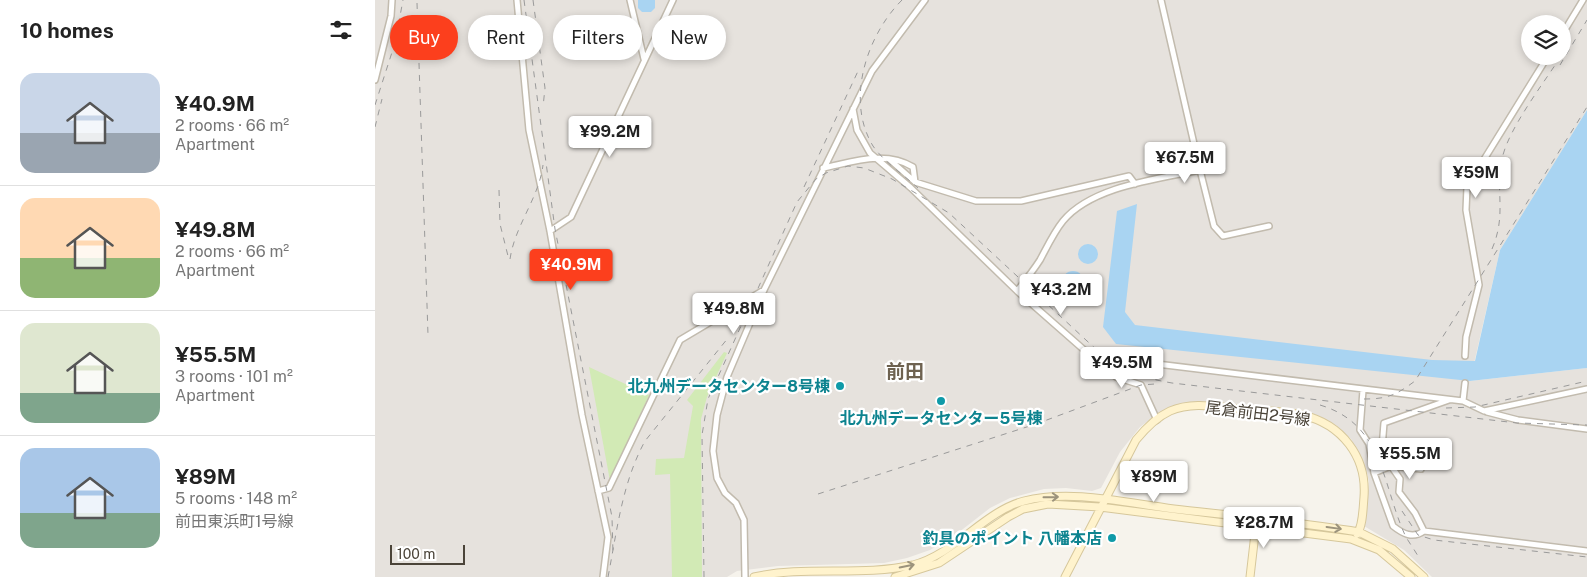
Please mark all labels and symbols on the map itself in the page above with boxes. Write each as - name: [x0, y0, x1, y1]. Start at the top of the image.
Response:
- pin: ¥99.2M: [569, 116, 651, 158]
- pin: ¥67.5M: [1144, 142, 1226, 184]
- pin: ¥59M: [1446, 156, 1506, 199]
- pin: ¥40.9M: [530, 248, 612, 291]
- pin: ¥43.2M: [1020, 274, 1102, 316]
- pin: ¥49.8M: [693, 292, 775, 335]
- pin: ¥49.5M: [1081, 346, 1163, 389]
- district label: 前田: [886, 360, 924, 382]
- place label: 北九州データセンター8号棟: [627, 377, 830, 396]
- marker: 北九州データセンター8号棟: [834, 380, 846, 392]
- marker: 北九州データセンター5号棟: [935, 395, 947, 407]
- street label: 尾倉前田2号線: [1204, 398, 1311, 429]
- place label: 北九州データセンター5号棟: [840, 409, 1042, 428]
- pin: ¥55.5M: [1369, 438, 1451, 480]
- pin: ¥89M: [1124, 460, 1184, 503]
- one-way arrow: [1043, 492, 1059, 502]
- pin: ¥28.7M: [1223, 506, 1305, 549]
- one-way arrow: [1326, 524, 1342, 534]
- place label: 釣具のポイント 八幡本店: [922, 529, 1102, 548]
- marker: 釣具のポイント 八幡本店: [1106, 532, 1118, 544]
- scale bar: [390, 542, 465, 565]
- one-way arrow: [899, 560, 915, 570]

